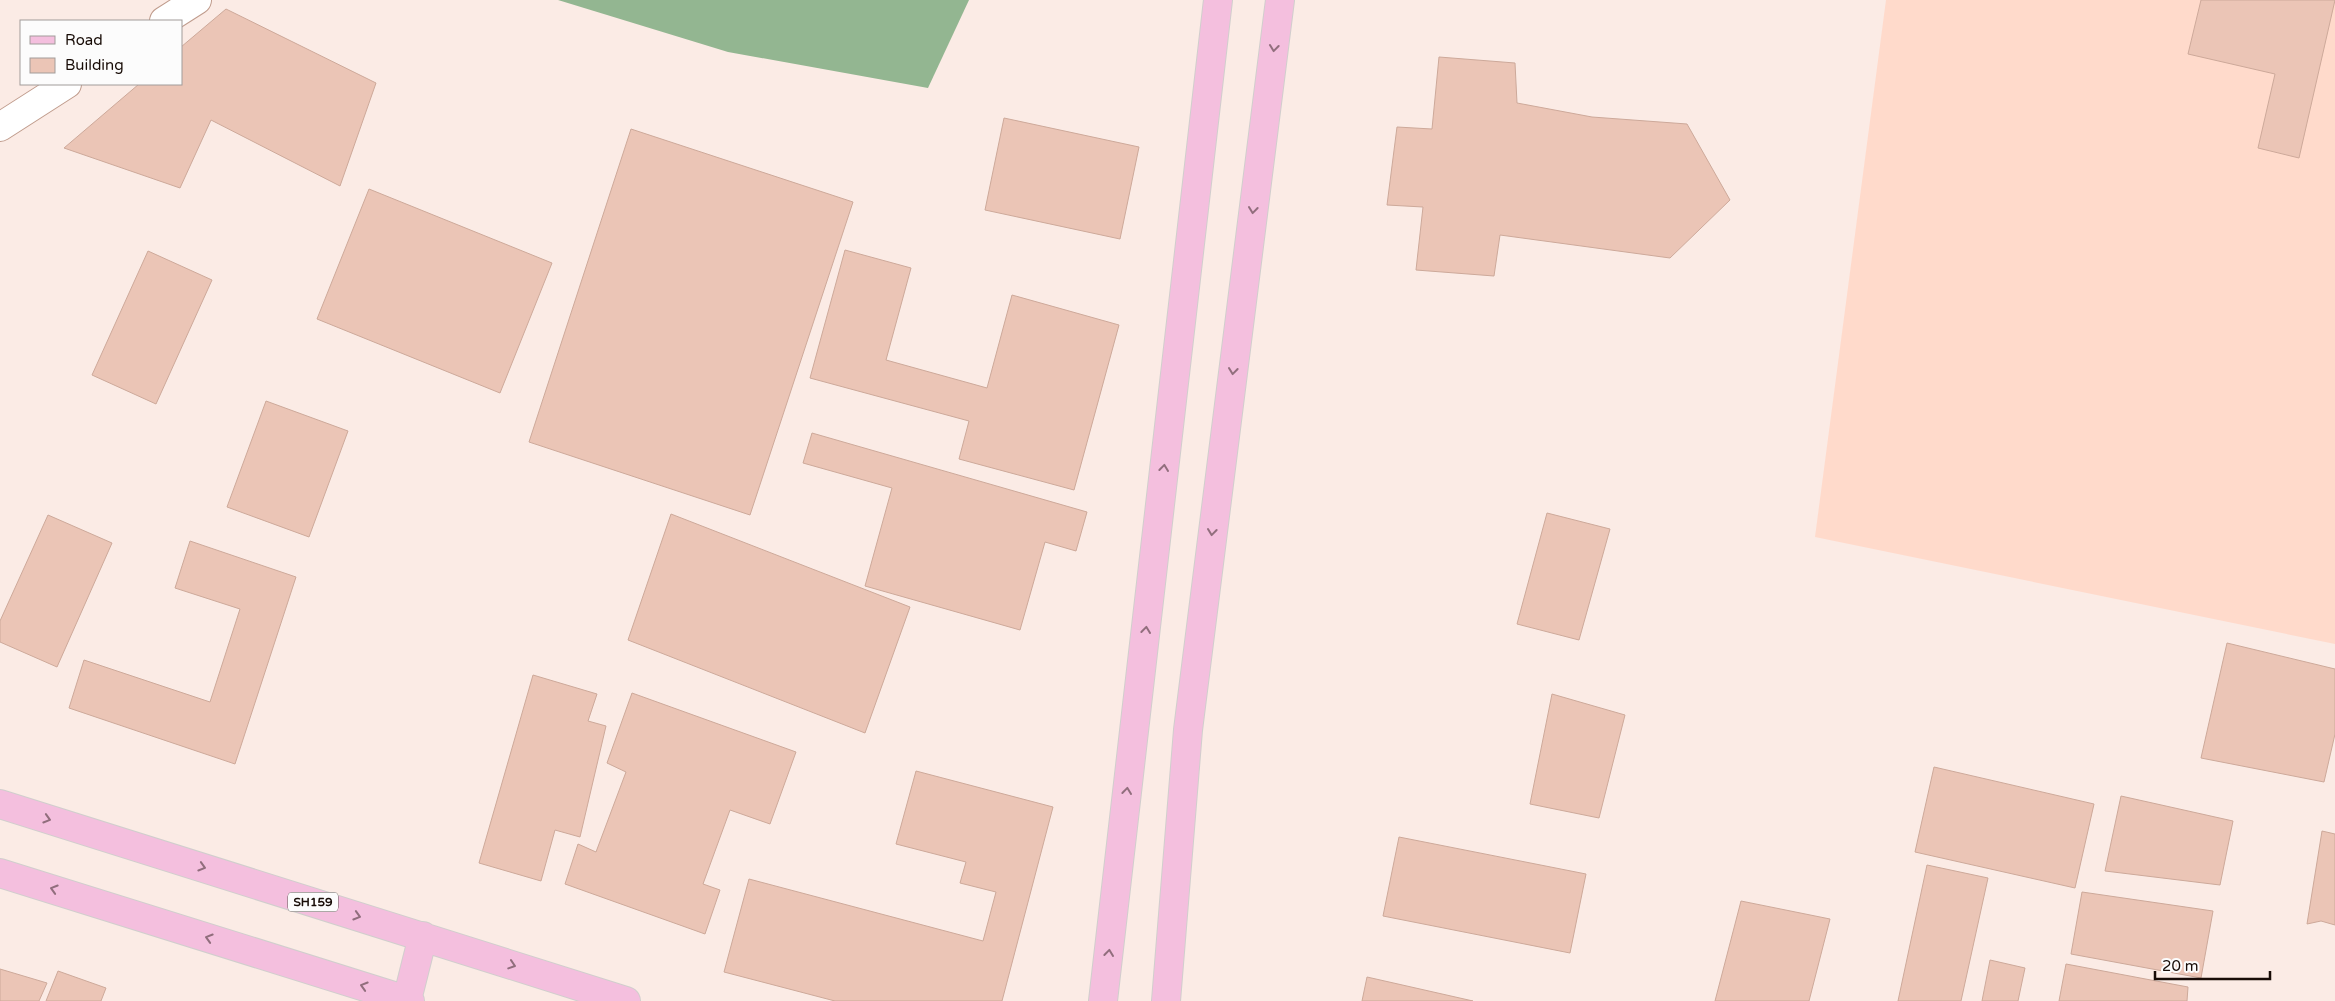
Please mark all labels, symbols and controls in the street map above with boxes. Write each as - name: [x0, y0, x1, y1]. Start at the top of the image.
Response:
- legend: [20, 20, 182, 85]
- text: Road: [65, 31, 103, 49]
- one-way arrow: [1269, 45, 1280, 53]
- text: Building: [65, 56, 124, 74]
- one-way arrow: [1248, 206, 1259, 214]
- one-way arrow: [1228, 366, 1238, 375]
- one-way arrow: [1158, 464, 1169, 472]
- one-way arrow: [1208, 528, 1218, 536]
- one-way arrow: [1140, 625, 1151, 633]
- one-way arrow: [1121, 787, 1132, 795]
- one-way arrow: [42, 813, 50, 823]
- one-way arrow: [197, 862, 205, 872]
- one-way arrow: [50, 885, 58, 895]
- road number: SH159: [288, 892, 338, 912]
- one-way arrow: [352, 910, 360, 920]
- one-way arrow: [205, 934, 213, 944]
- one-way arrow: [1103, 948, 1114, 956]
- scale bar: [2155, 948, 2270, 980]
- text: 20 m: [2162, 957, 2199, 975]
- one-way arrow: [507, 959, 515, 969]
- one-way arrow: [360, 982, 368, 992]

